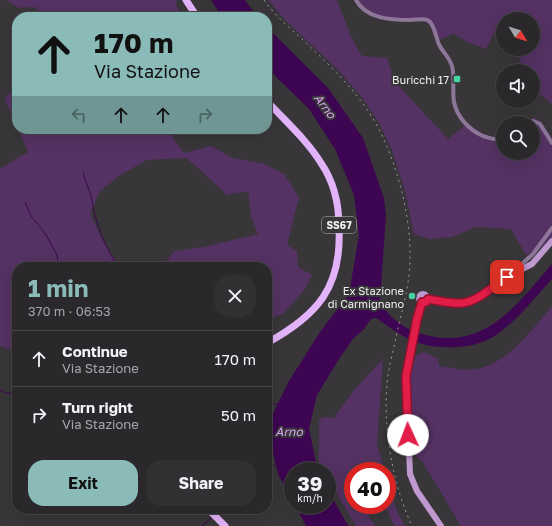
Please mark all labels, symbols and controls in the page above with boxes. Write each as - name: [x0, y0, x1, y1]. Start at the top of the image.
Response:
- north arrow: [496, 12, 540, 56]
- map controls: [496, 12, 540, 160]
- text: 170 m: [94, 26, 173, 59]
- icon: ahead: [28, 28, 80, 80]
- text: Via Stazione: [94, 60, 200, 82]
- button: sound: [496, 64, 540, 108]
- place label: Buricchi 17: [392, 73, 449, 86]
- marker: Buricchi 17: [452, 74, 462, 84]
- water label: Arno: [311, 91, 340, 122]
- icon: left: [68, 104, 90, 126]
- icon: ahead: [110, 104, 132, 126]
- icon: ahead: [152, 104, 174, 126]
- icon: right: [194, 104, 216, 126]
- button: search: [496, 116, 540, 160]
- road number: SS67: [322, 217, 356, 233]
- pin: [490, 260, 524, 294]
- icon: arrive: [496, 266, 518, 288]
- text: 1 min: [28, 273, 88, 302]
- button: close: [214, 275, 256, 317]
- place label: Ex Stazione di Carmignano: [328, 284, 404, 310]
- marker: Ex Stazione di Carmignano: [407, 291, 417, 301]
- text: 370 m · 06:53: [28, 303, 111, 319]
- text: Continue: [62, 342, 128, 360]
- icon: ahead: [28, 348, 50, 370]
- text: 170 m: [214, 350, 256, 368]
- text: Via Stazione: [62, 360, 139, 376]
- text: Turn right: [62, 398, 133, 416]
- icon: right: [28, 404, 50, 426]
- text: 50 m: [221, 406, 256, 424]
- position arrow: [387, 414, 429, 456]
- text: Via Stazione: [62, 416, 139, 432]
- water label: Arno: [275, 424, 303, 439]
- button: Exit: [28, 460, 138, 506]
- button: Share: [146, 460, 256, 506]
- speed limit sign: 40: [344, 462, 396, 514]
- text: 39: [298, 471, 322, 495]
- text: km/h: [297, 492, 323, 504]

